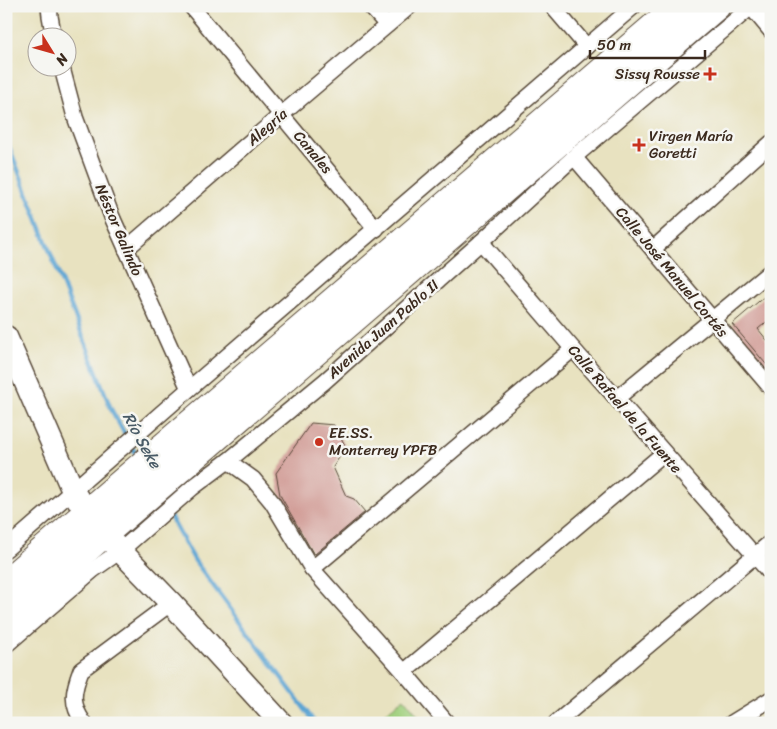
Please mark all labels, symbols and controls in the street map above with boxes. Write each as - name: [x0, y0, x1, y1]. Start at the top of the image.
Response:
- north arrow: [28, 28, 78, 78]
- scale bar: [590, 28, 704, 60]
- text: 50 m: [597, 32, 632, 58]
- text: N: [49, 47, 75, 71]
- place label: Sissy Rousse: [615, 61, 700, 87]
- marker: Sissy Rousse: [704, 68, 716, 80]
- street label: Alegría: [240, 101, 294, 153]
- place label: Virgen María Goretti: [649, 123, 734, 166]
- street label: Canales: [287, 124, 340, 180]
- marker: Virgen María Goretti: [633, 139, 645, 151]
- street label: Néstor Galindo: [88, 180, 150, 281]
- street label: Calle José Manuel Cortés: [609, 201, 735, 344]
- street label: Avenida Juan Pablo II: [320, 273, 445, 386]
- street label: Calle Rafael de la Fuente: [561, 339, 689, 480]
- water label: Río Seke: [115, 406, 171, 476]
- place label: EE.SS. Monterrey YPFB: [329, 420, 438, 463]
- marker: EE.SS. Monterrey YPFB: [313, 436, 325, 448]

